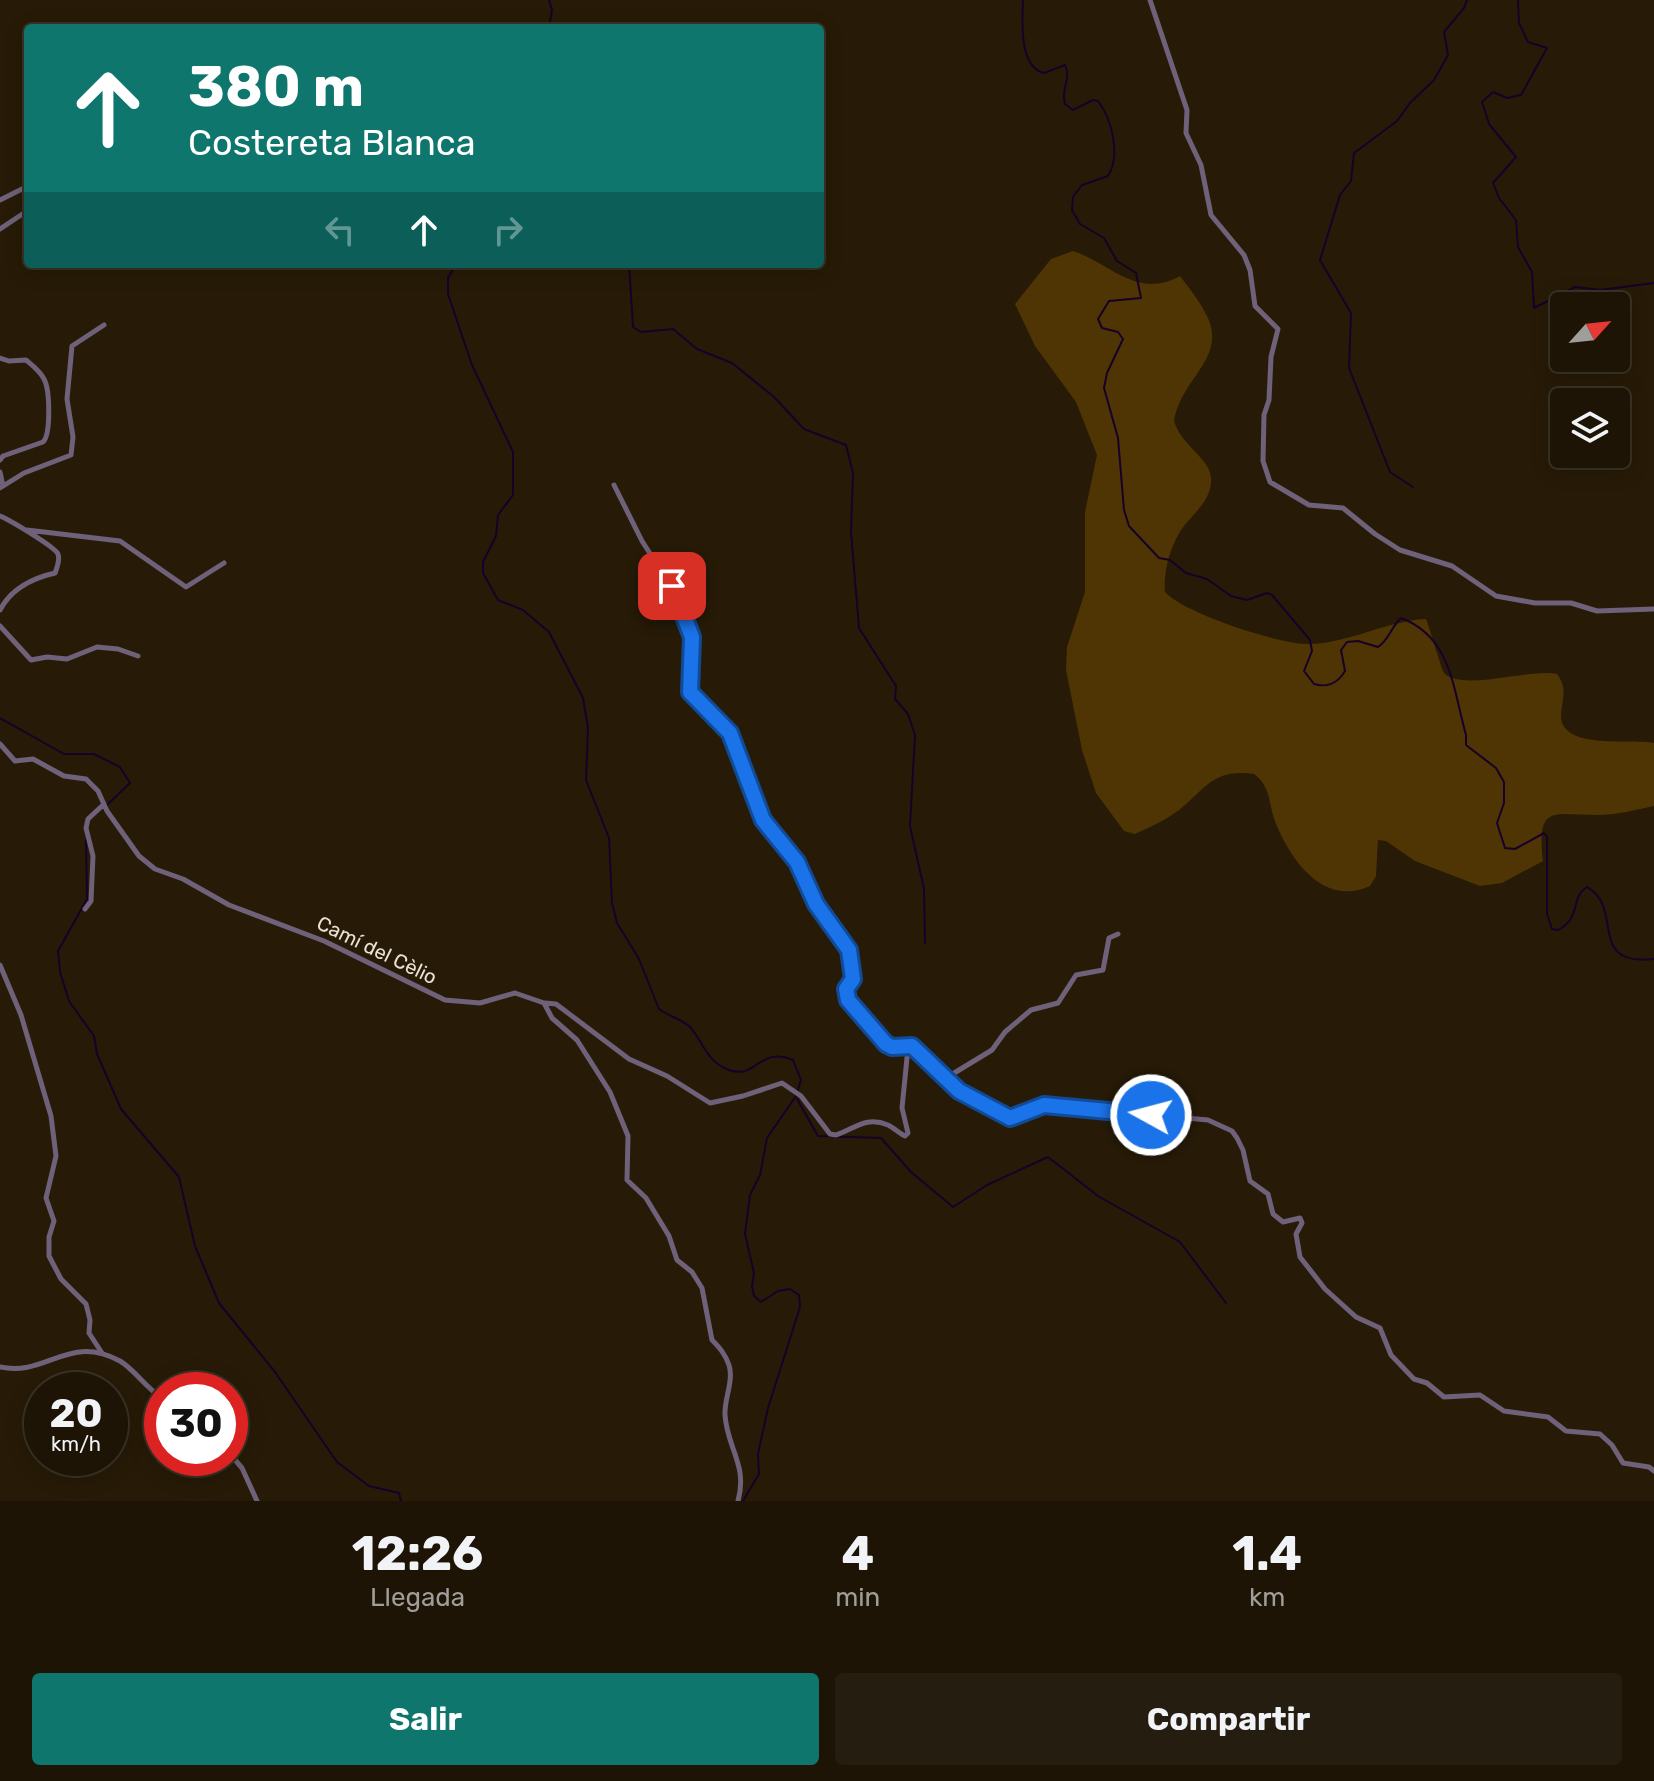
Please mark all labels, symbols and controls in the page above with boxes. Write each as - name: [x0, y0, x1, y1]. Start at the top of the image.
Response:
- text: 380 m: [188, 54, 364, 120]
- icon: ahead: [56, 56, 160, 160]
- text: Costereta Blanca: [188, 121, 476, 164]
- icon: left: [318, 208, 362, 252]
- icon: ahead: [402, 208, 446, 252]
- icon: right: [486, 208, 530, 252]
- north arrow: [1550, 292, 1630, 372]
- map controls: [1550, 292, 1630, 468]
- button: layers: [1550, 388, 1630, 468]
- pin: [638, 552, 706, 620]
- icon: arrive: [650, 564, 694, 608]
- street label: Camí del Cèlio: [313, 911, 441, 989]
- position arrow: [1109, 1073, 1193, 1157]
- speed limit sign: 30: [144, 1372, 248, 1476]
- text: 20: [49, 1390, 103, 1437]
- text: km/h: [51, 1432, 101, 1456]
- text: 12:26: [352, 1525, 483, 1582]
- text: 4: [841, 1525, 874, 1582]
- text: 1.4: [1232, 1525, 1302, 1582]
- text: Llegada: [370, 1582, 465, 1613]
- text: min: [835, 1582, 880, 1613]
- text: km: [1249, 1582, 1285, 1613]
- button: Salir: [32, 1673, 819, 1765]
- button: Compartir: [835, 1673, 1622, 1765]

